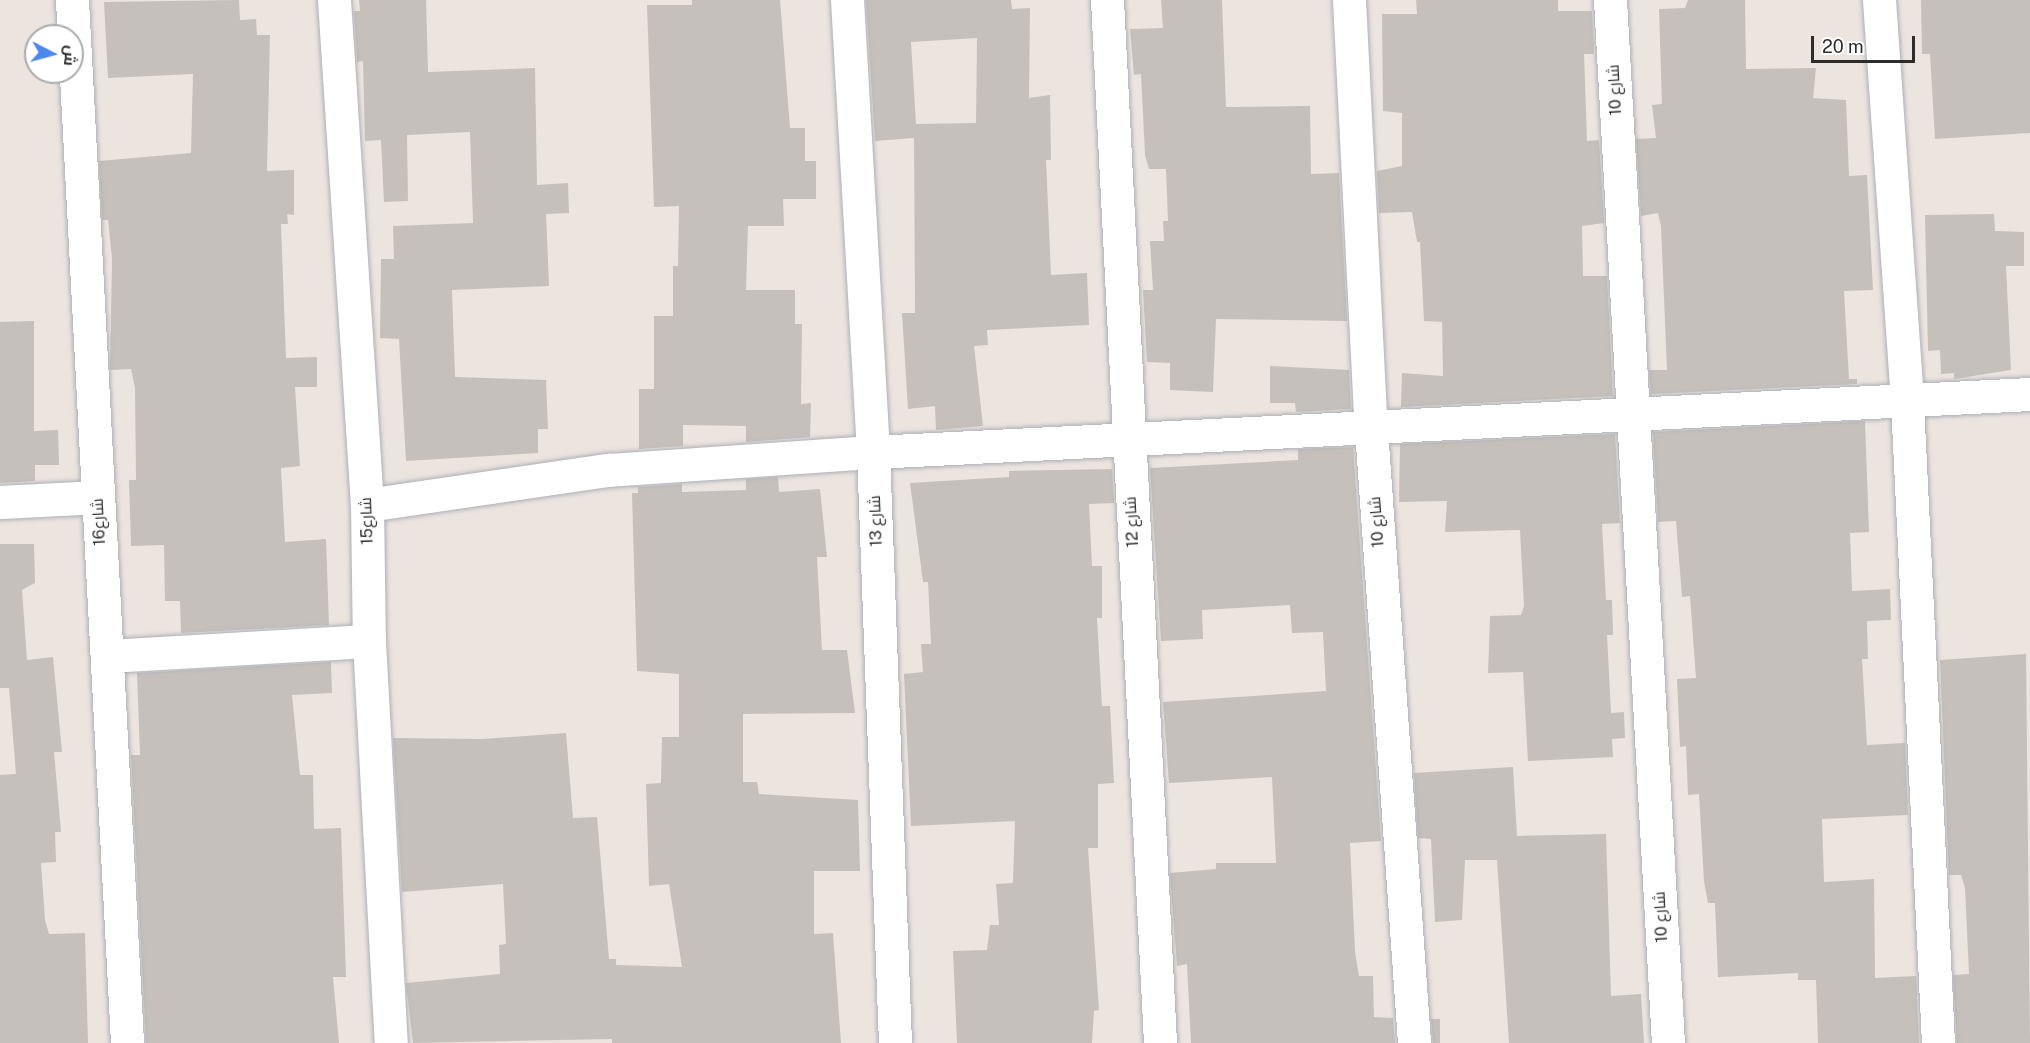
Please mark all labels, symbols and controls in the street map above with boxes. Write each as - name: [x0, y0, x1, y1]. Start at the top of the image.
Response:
- north arrow: [24, 24, 84, 84]
- scale bar: [1814, 24, 1918, 62]
- text: 20 m: [1822, 36, 1864, 57]
- text: ش: [60, 45, 81, 67]
- street label: شارع 10: [1604, 64, 1626, 116]
- street label: شارع 13: [866, 495, 886, 547]
- street label: شارع 12: [1121, 496, 1143, 548]
- street label: شارع 10: [1366, 496, 1388, 548]
- street label: شارع15: [357, 497, 377, 545]
- street label: شارع16: [88, 498, 110, 546]
- street label: شارع 10: [1650, 891, 1672, 943]

